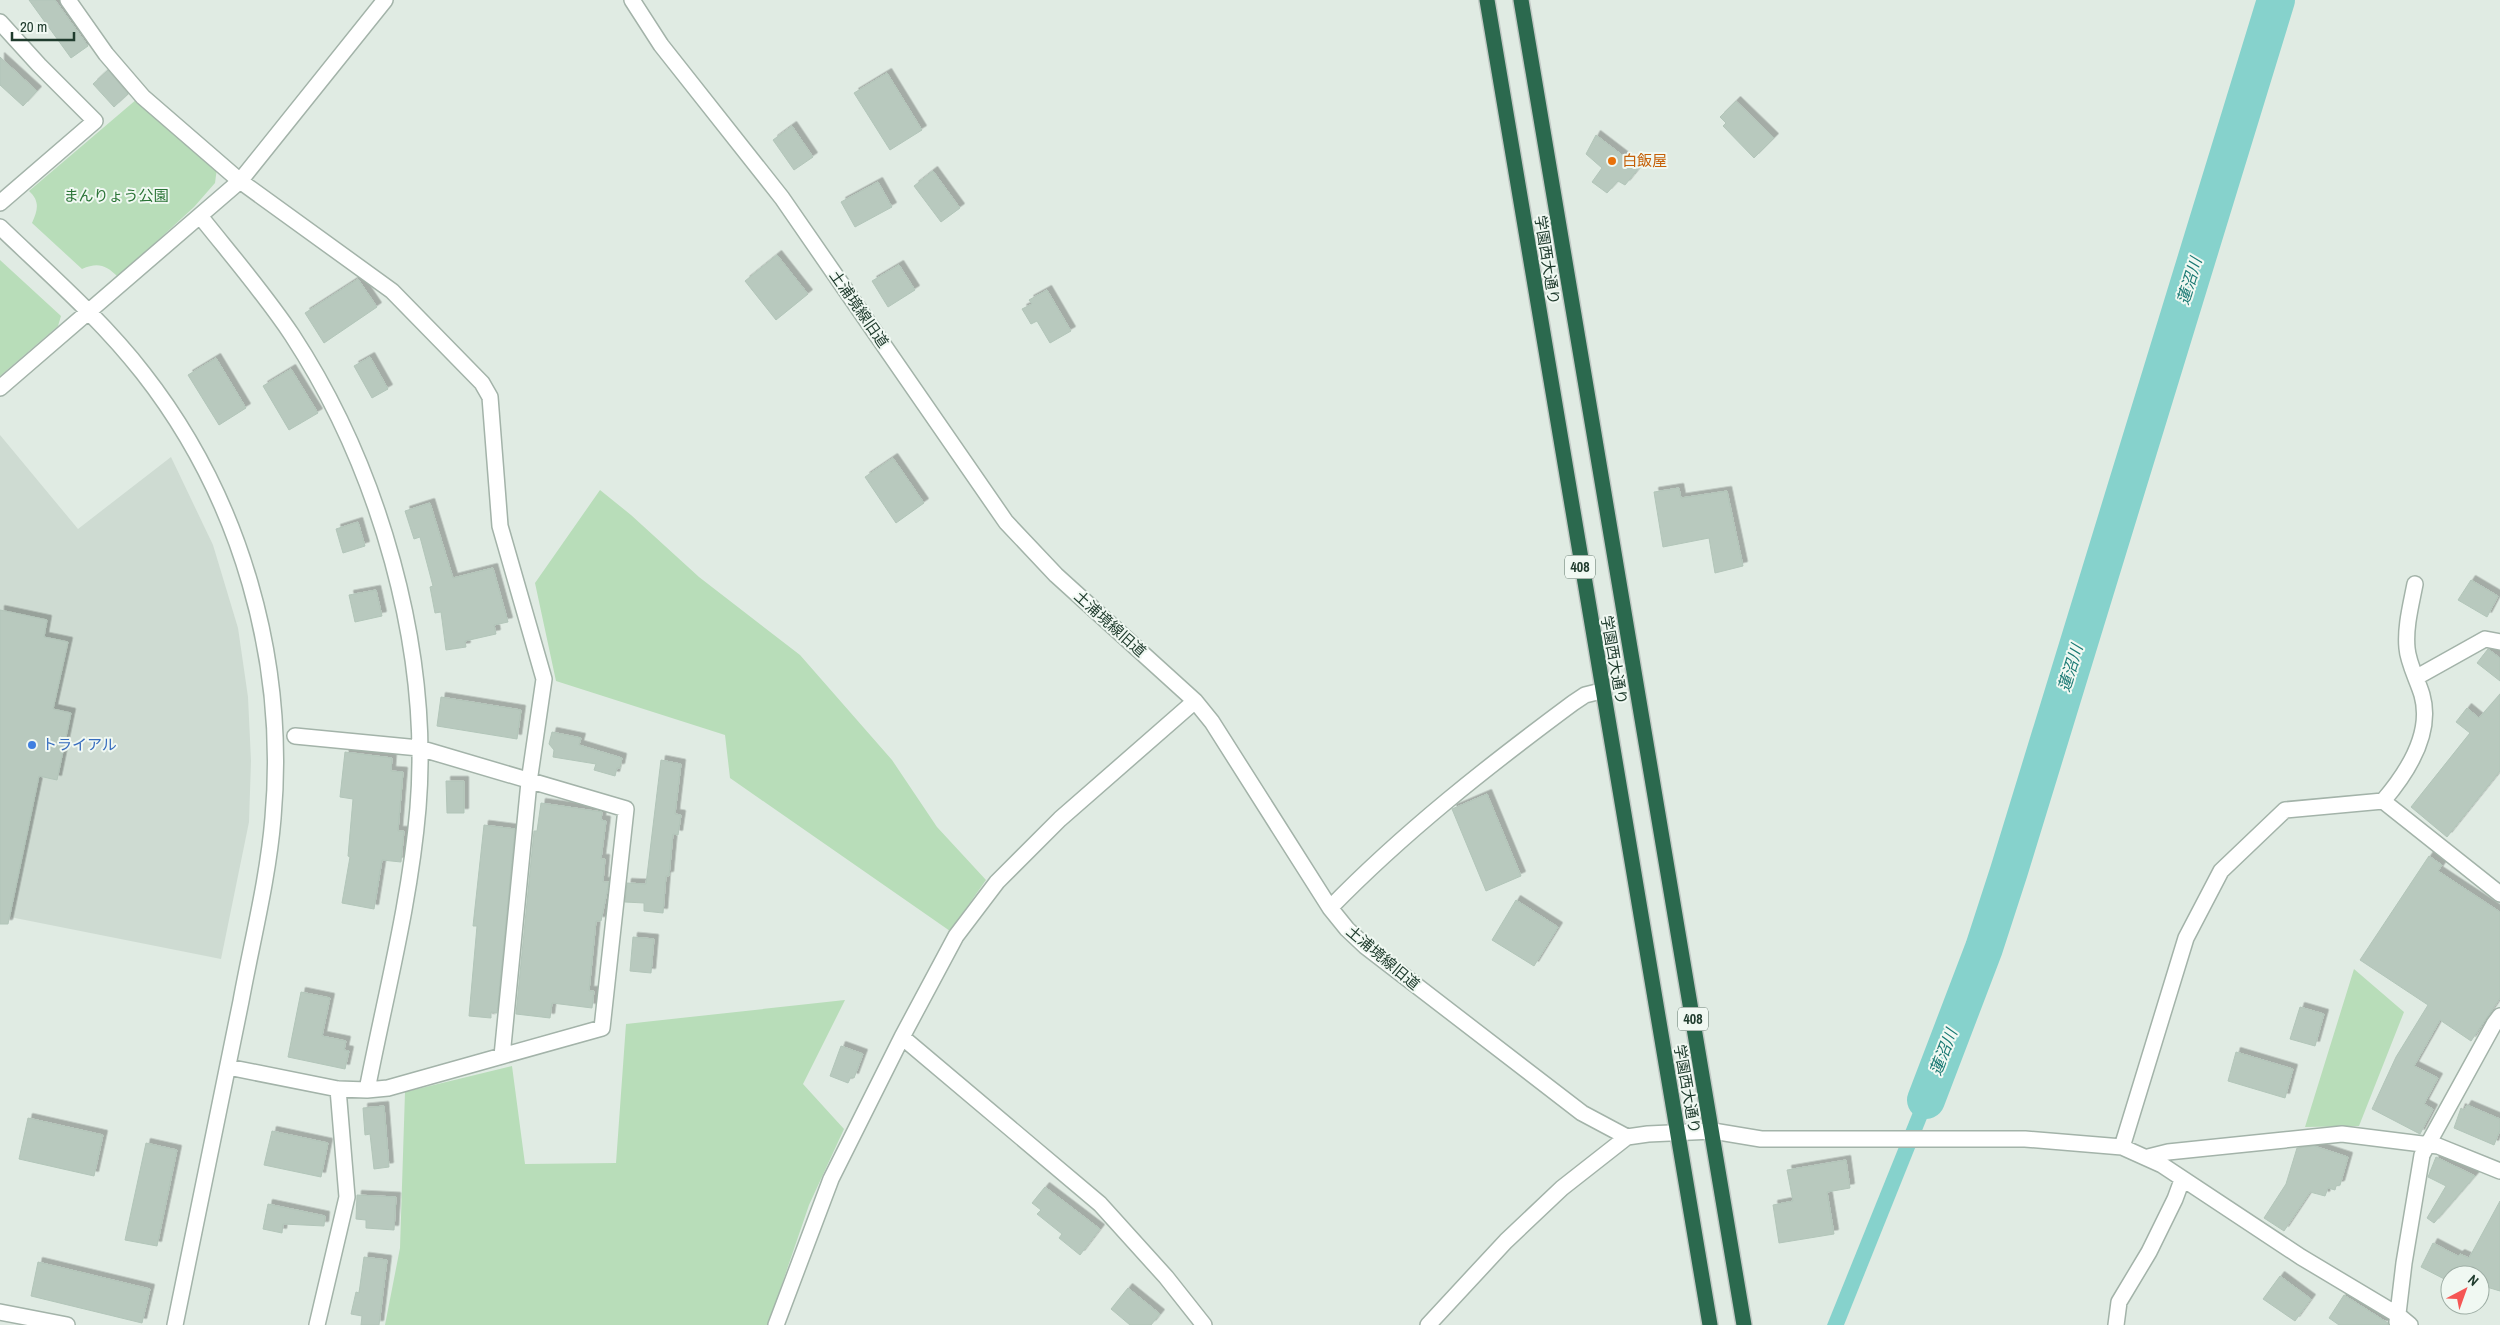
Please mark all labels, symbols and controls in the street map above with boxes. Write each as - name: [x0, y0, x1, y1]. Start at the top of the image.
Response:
- scale bar: [12, 10, 75, 42]
- text: 20 m: [20, 16, 47, 37]
- place label: 白飯屋: [1622, 150, 1667, 171]
- marker: 白飯屋: [1606, 155, 1618, 167]
- park label: まんりょう公園: [63, 185, 169, 206]
- street label: 学園西大通り: [1530, 214, 1565, 306]
- water label: 蓮沼川: [2171, 253, 2207, 307]
- street label: 土浦境線旧道: [825, 266, 894, 352]
- road number: 408: [1565, 556, 1595, 578]
- street label: 土浦境線旧道: [1070, 586, 1151, 662]
- street label: 学園西大通り: [1596, 614, 1633, 706]
- water label: 蓮沼川: [2052, 640, 2088, 694]
- place label: トライアル: [42, 734, 117, 755]
- marker: トライアル: [26, 739, 38, 751]
- street label: 土浦境線旧道: [1342, 921, 1425, 995]
- road number: 408: [1678, 1008, 1708, 1030]
- water label: 蓮沼川: [1924, 1024, 1963, 1078]
- street label: 学園西大通り: [1669, 1043, 1706, 1135]
- north arrow: [2440, 1265, 2490, 1315]
- text: N: [2464, 1271, 2483, 1290]

